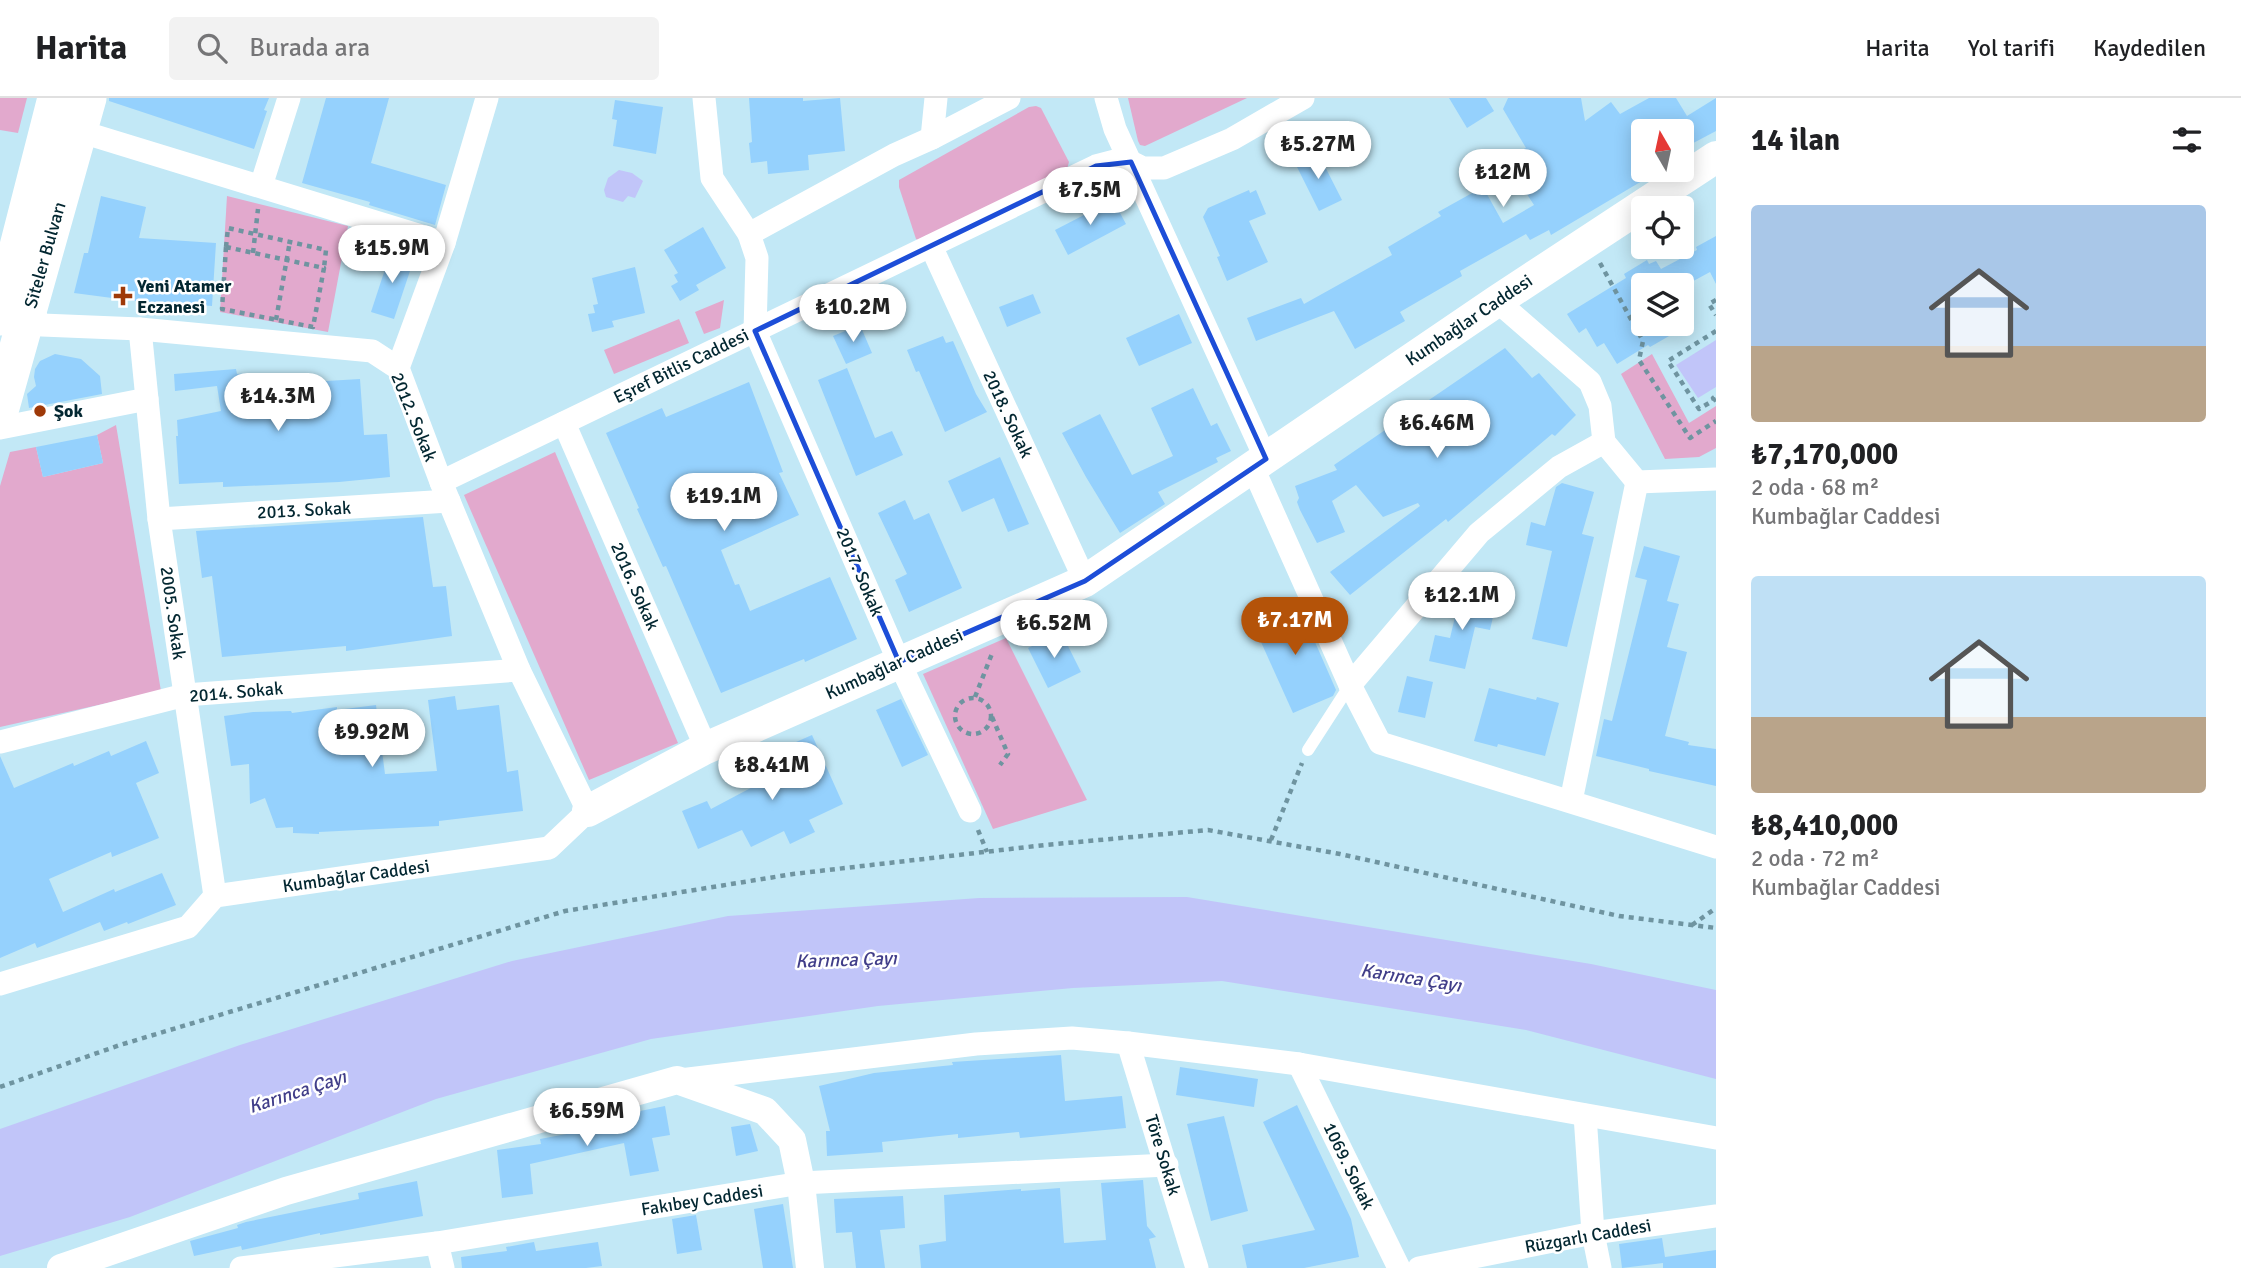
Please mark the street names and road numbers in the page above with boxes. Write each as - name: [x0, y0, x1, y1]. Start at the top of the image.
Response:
- street label: Siteler Bulvarı: [19, 199, 71, 311]
- street label: Kumbağlar Caddesi: [1401, 269, 1537, 371]
- street label: Eşref Bitlis Caddesi: [610, 324, 752, 408]
- street label: 2018. Sokak: [978, 367, 1038, 461]
- street label: 2012. Sokak: [386, 369, 442, 465]
- street label: 2013. Sokak: [256, 497, 352, 523]
- street label: 2017. Sokak: [831, 524, 889, 620]
- street label: 2016. Sokak: [606, 539, 664, 633]
- street label: 2005. Sokak: [156, 565, 190, 661]
- street label: Kumbağlar Caddesi: [822, 624, 966, 704]
- street label: 2014. Sokak: [188, 677, 284, 707]
- street label: Kumbağlar Caddesi: [281, 855, 431, 897]
- street label: Töre Sokak: [1140, 1112, 1186, 1198]
- street label: 1069. Sokak: [1318, 1119, 1380, 1213]
- street label: Fakıbey Caddesi: [640, 1180, 764, 1220]
- street label: Rüzgarlı Caddesi: [1523, 1214, 1653, 1258]

